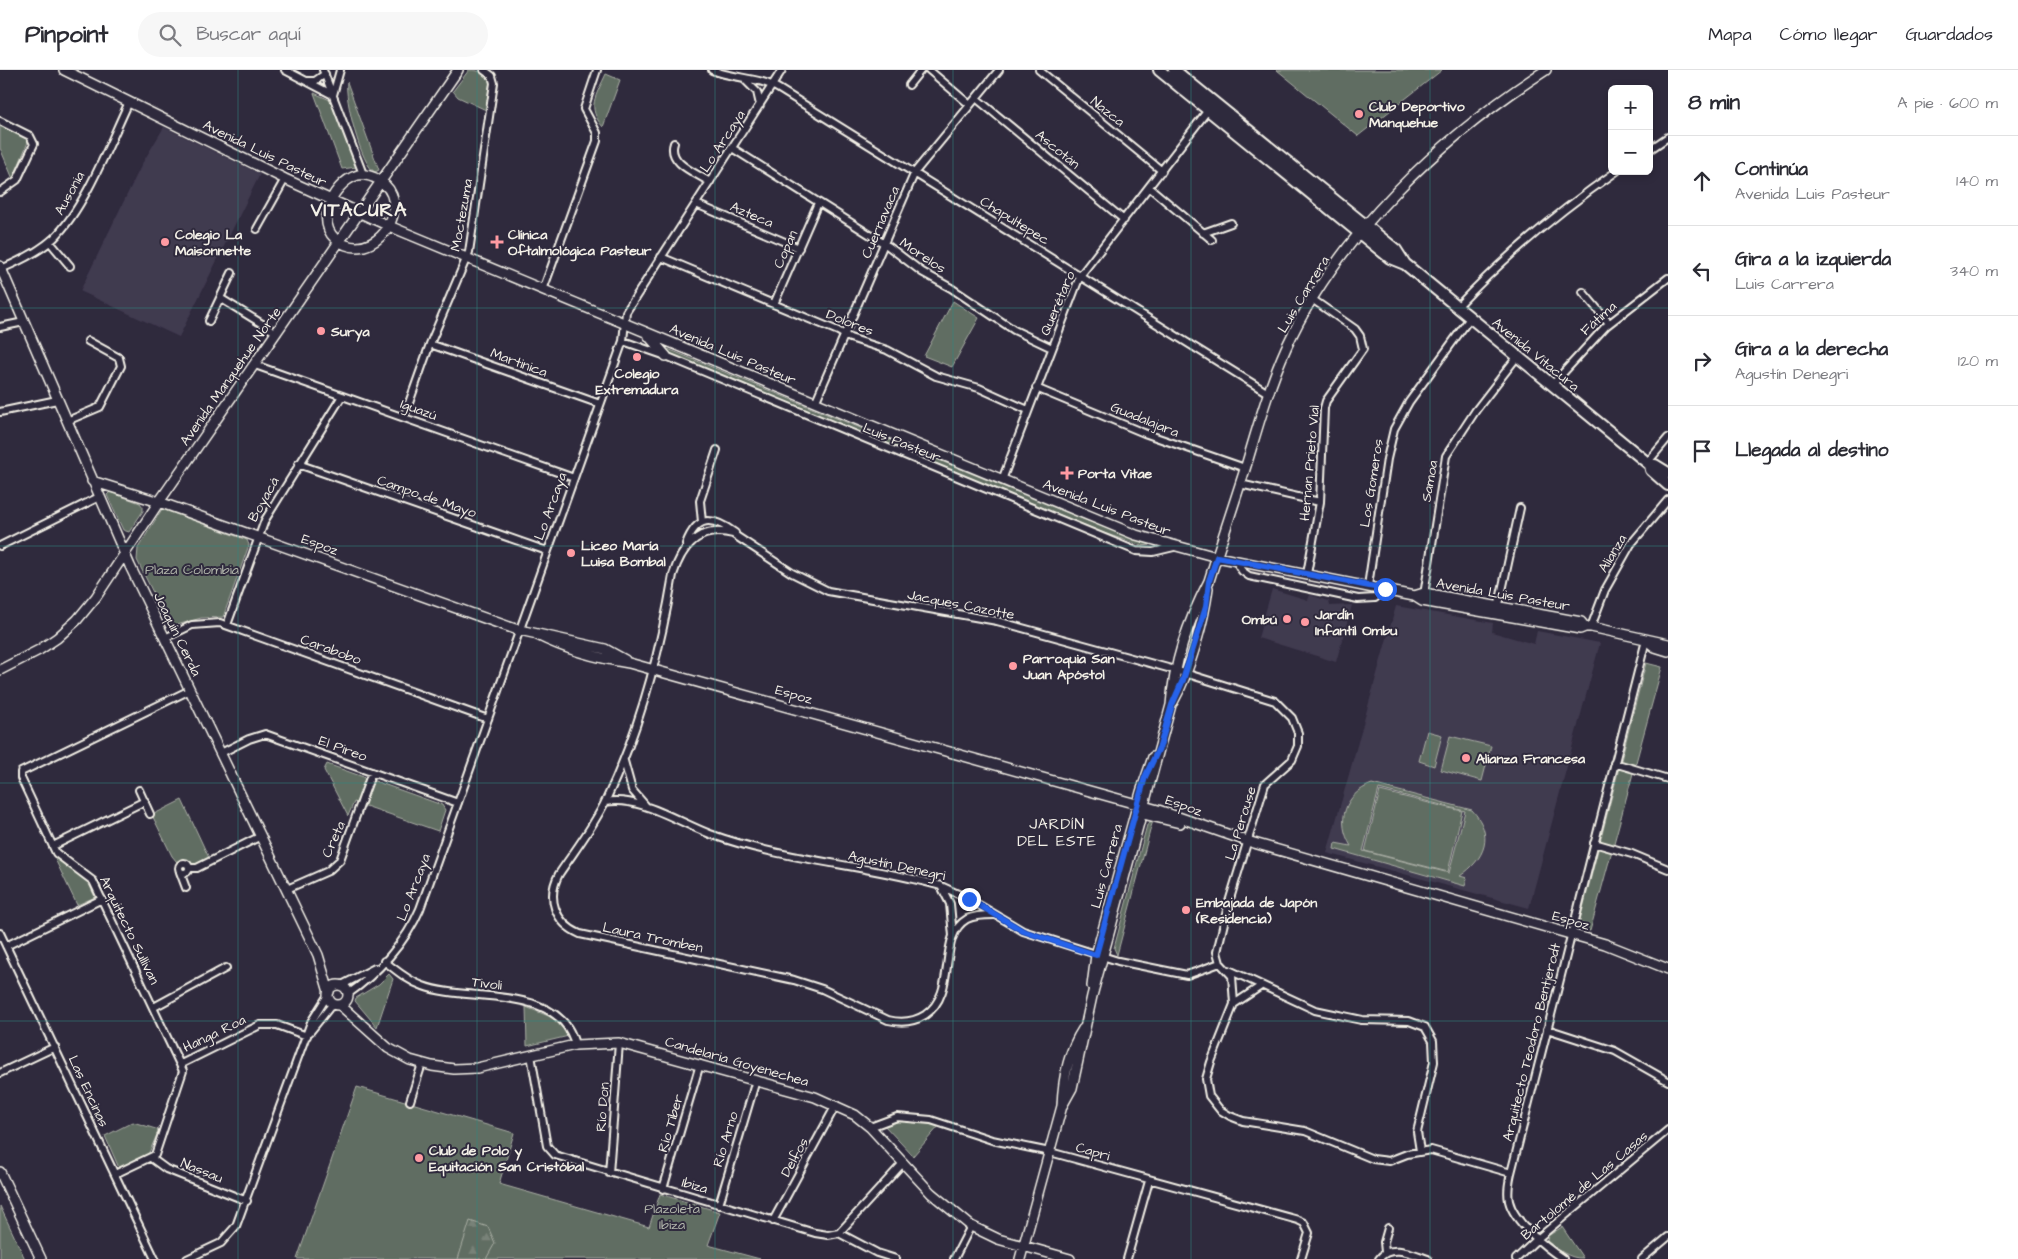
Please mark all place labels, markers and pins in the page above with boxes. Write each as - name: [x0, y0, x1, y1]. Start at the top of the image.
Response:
- place label: Club Deportivo Manquehue: [1369, 97, 1465, 133]
- marker: Club Deportivo Manquehue: [1353, 108, 1365, 120]
- place label: Colegio La Maisonnette: [175, 225, 252, 261]
- place label: Clínica Oftalmológica Pasteur: [508, 225, 652, 262]
- marker: Clínica Oftalmológica Pasteur: [490, 235, 504, 249]
- marker: Colegio La Maisonnette: [159, 236, 171, 248]
- place label: Surya: [330, 322, 371, 342]
- marker: Surya: [315, 325, 327, 337]
- marker: Colegio Extremadura: [631, 351, 643, 363]
- place label: Colegio Extremadura: [596, 364, 679, 400]
- place label: Porta Vitae: [1078, 464, 1153, 484]
- marker: Porta Vitae: [1060, 466, 1074, 480]
- place label: Liceo María Luisa Bombal: [581, 536, 666, 572]
- marker: Liceo María Luisa Bombal: [565, 547, 577, 559]
- place label: Jardín Infantil Ombu: [1314, 605, 1397, 641]
- place label: Ombú: [1242, 610, 1277, 630]
- marker: Ombú: [1281, 613, 1293, 625]
- marker: Jardín Infantil Ombu: [1299, 616, 1311, 628]
- place label: Parroquia San Juan Apóstol: [1022, 649, 1115, 685]
- marker: Parroquia San Juan Apóstol: [1007, 660, 1019, 672]
- place label: Alianza Francesa: [1476, 749, 1586, 769]
- marker: Alianza Francesa: [1460, 752, 1472, 764]
- place label: Embajada de Japón (Residencia): [1195, 893, 1317, 929]
- marker: Embajada de Japón (Residencia): [1180, 904, 1192, 916]
- place label: Club de Polo y Equitación San Cristóbal: [429, 1141, 585, 1177]
- marker: Club de Polo y Equitación San Cristóbal: [413, 1152, 425, 1164]

